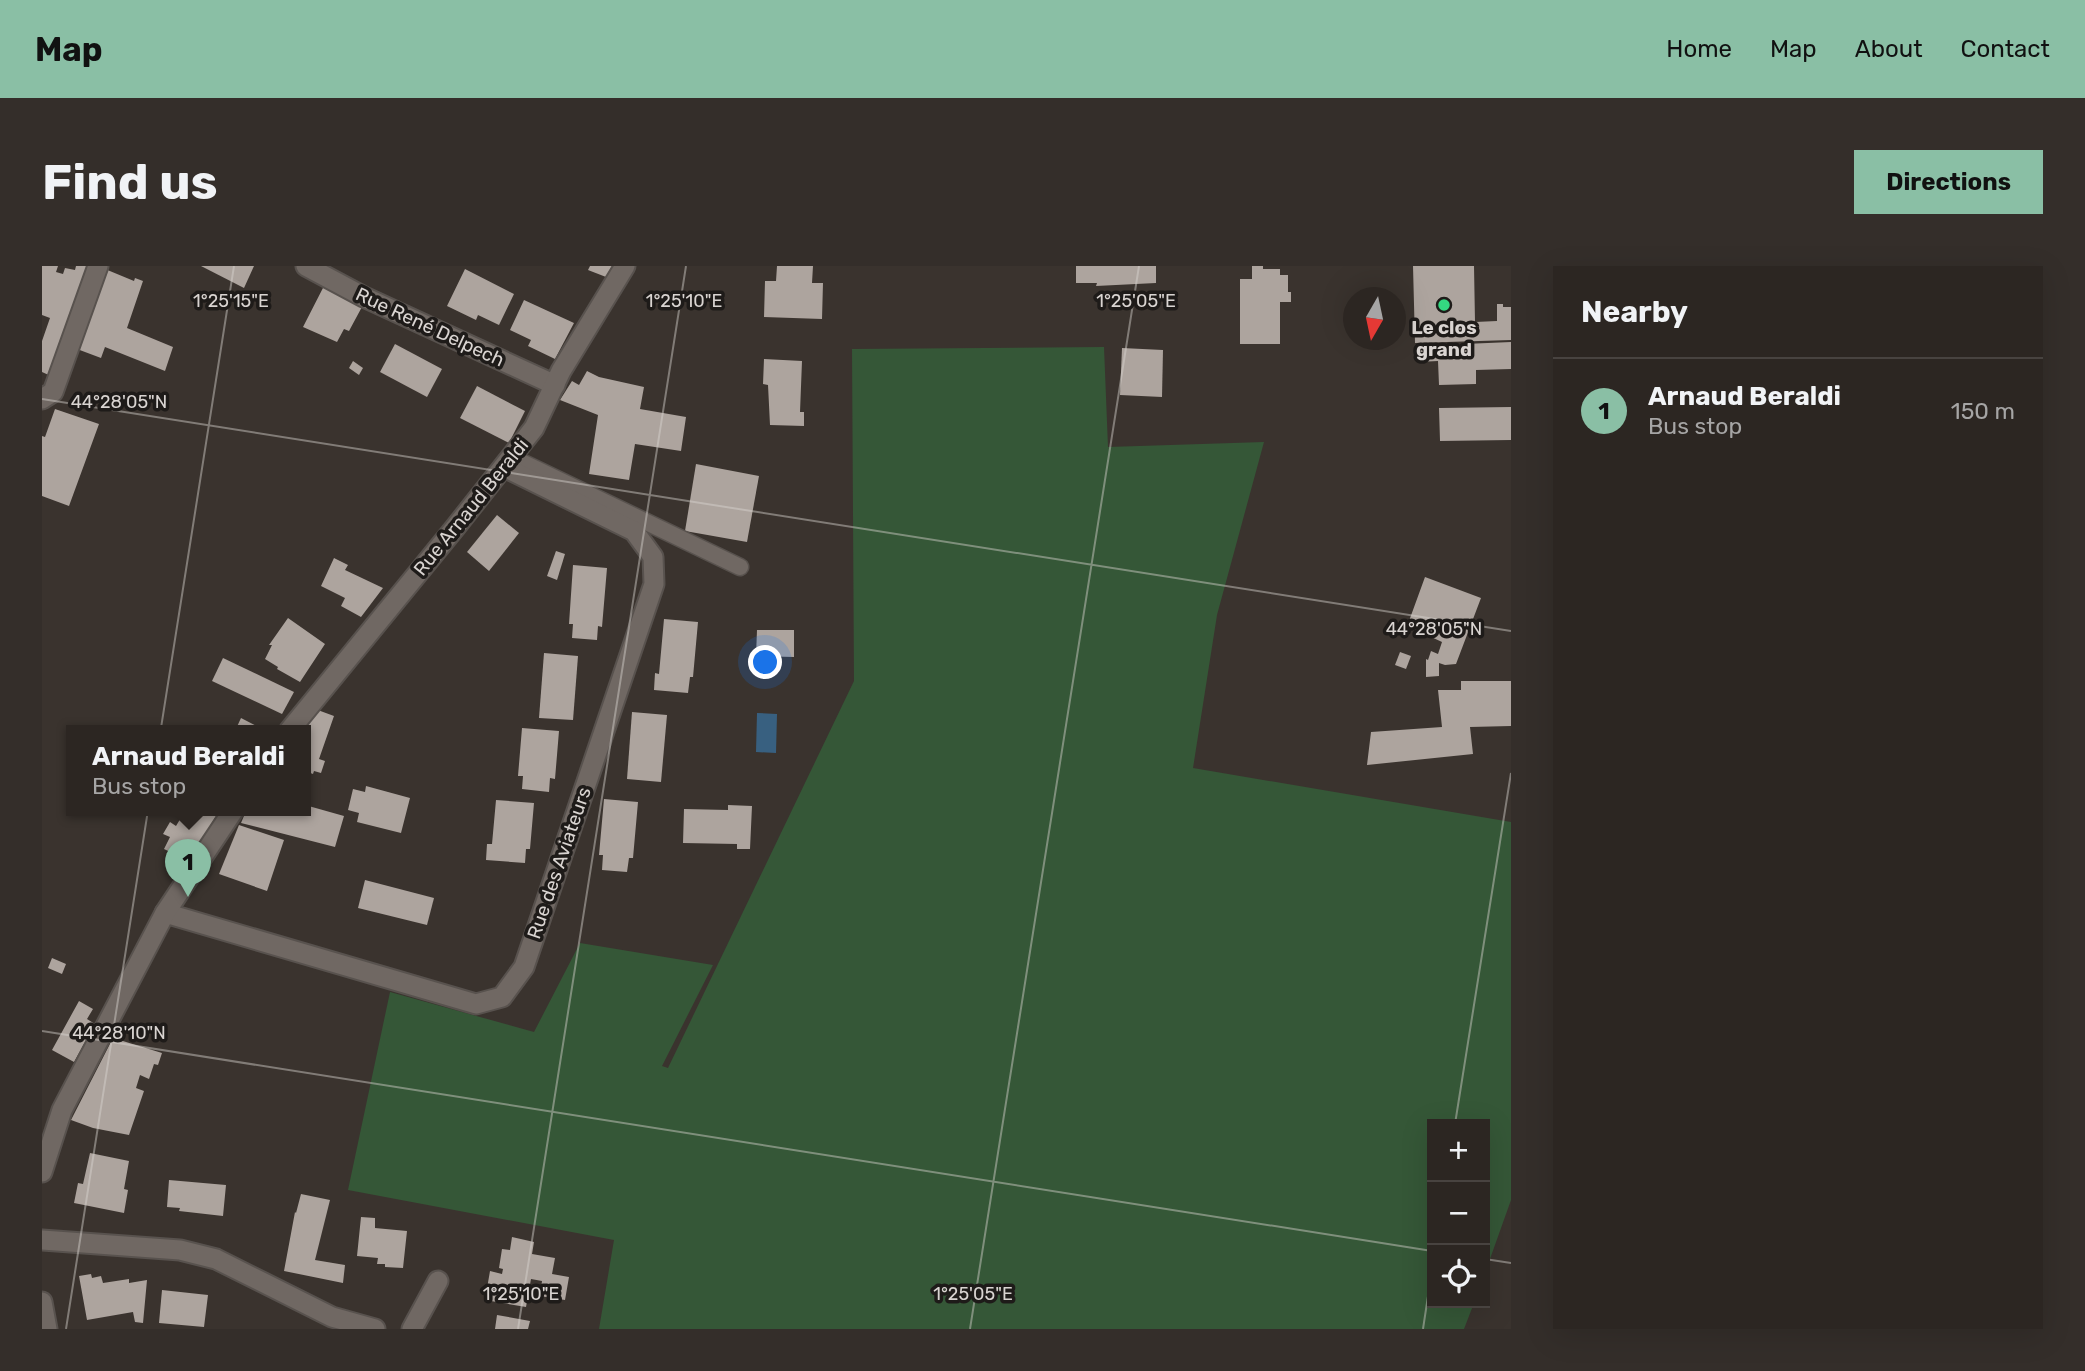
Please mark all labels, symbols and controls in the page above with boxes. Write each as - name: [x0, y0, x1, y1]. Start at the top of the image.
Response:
- text: Map: [35, 30, 103, 69]
- text: Home: [1666, 35, 1732, 63]
- text: Map: [1770, 35, 1817, 63]
- text: About: [1855, 35, 1923, 63]
- text: Contact: [1961, 35, 2050, 63]
- button: Directions: [1854, 150, 2043, 214]
- text: Find us: [42, 153, 218, 211]
- street label: Rue René Delpech: [352, 282, 508, 372]
- north arrow: [1343, 287, 1406, 350]
- text: 1°25'15"E: [193, 290, 269, 312]
- text: 1°25'10"E: [646, 290, 722, 312]
- text: 1°25'05"E: [1096, 290, 1176, 312]
- text: Nearby: [1581, 294, 1688, 330]
- marker: Le clos grand: [1436, 297, 1452, 313]
- place label: Le clos grand: [1411, 316, 1477, 361]
- text: Arnaud Beraldi: [1648, 381, 1841, 412]
- text: 44°28'05"N: [71, 391, 167, 413]
- text: 1: [1598, 397, 1610, 425]
- text: 150 m: [1951, 397, 2015, 425]
- text: Bus stop: [1648, 412, 1742, 440]
- street label: Rue Arnaud Beraldi: [409, 434, 533, 580]
- text: 44°28'05"N: [1386, 618, 1482, 640]
- your location: [748, 645, 782, 679]
- popup: [66, 725, 311, 816]
- text: Arnaud Beraldi: [92, 741, 285, 772]
- text: Bus stop: [92, 772, 186, 800]
- street label: Rue des Aviateurs: [522, 784, 596, 942]
- pin: 1: [165, 839, 211, 897]
- text: 44°28'10"N: [72, 1022, 166, 1044]
- map controls: [1427, 1119, 1490, 1308]
- button: +: [1427, 1119, 1490, 1182]
- button: −: [1427, 1182, 1490, 1245]
- button: locate: [1427, 1245, 1490, 1308]
- text: 1°25'10"E: [483, 1283, 559, 1305]
- text: 1°25'05"E: [933, 1283, 1013, 1305]

